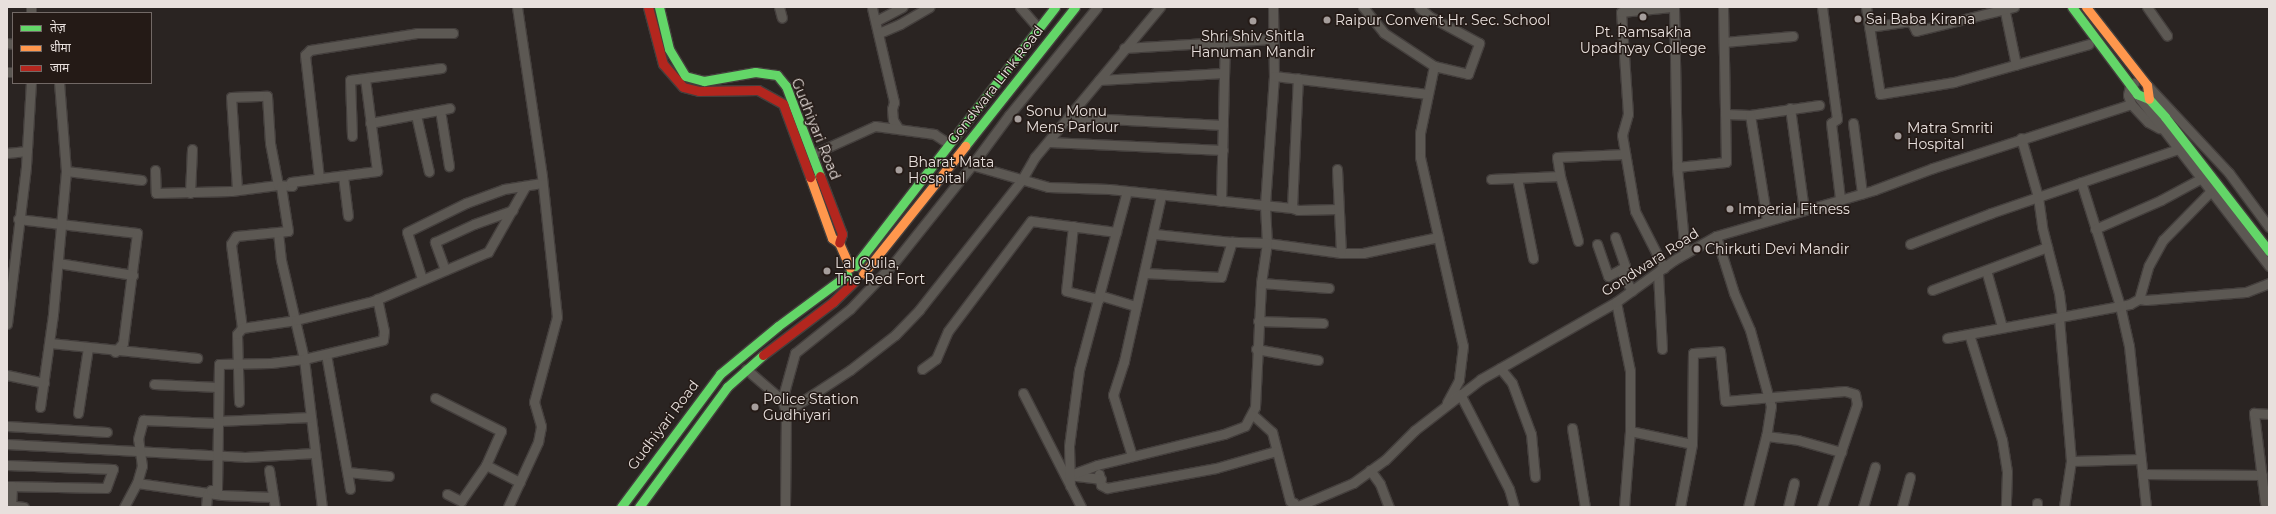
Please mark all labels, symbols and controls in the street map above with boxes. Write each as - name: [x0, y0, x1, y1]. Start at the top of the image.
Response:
- place label: Sai Baba Kirana: [1866, 11, 1975, 27]
- legend: [12, 12, 152, 84]
- place label: Raipur Convent Hr. Sec. School: [1335, 12, 1550, 28]
- marker: Pt. Ramsakha Upadhyay College: [1638, 12, 1648, 22]
- marker: Sai Baba Kirana: [1853, 14, 1863, 24]
- marker: Raipur Convent Hr. Sec. School: [1322, 15, 1332, 25]
- marker: Shri Shiv Shitla Hanuman Mandir: [1248, 16, 1258, 26]
- text: तेज़: [50, 20, 66, 35]
- street label: Gondwara Link Road: [943, 22, 1047, 148]
- place label: Pt. Ramsakha Upadhyay College: [1580, 24, 1706, 56]
- place label: Shri Shiv Shitla Hanuman Mandir: [1191, 28, 1315, 60]
- text: धीमा: [50, 40, 71, 55]
- text: जाम: [50, 60, 69, 75]
- street label: Gudhiyari Road: [788, 76, 844, 182]
- place label: Sonu Monu Mens Parlour: [1026, 103, 1119, 136]
- marker: Sonu Monu Mens Parlour: [1013, 114, 1023, 124]
- place label: Matra Smriti Hospital: [1907, 120, 1993, 152]
- marker: Matra Smriti Hospital: [1892, 130, 1904, 142]
- place label: Bharat Mata Hospital: [908, 154, 994, 186]
- marker: Bharat Mata Hospital: [893, 164, 905, 176]
- place label: Imperial Fitness: [1738, 201, 1850, 217]
- marker: Imperial Fitness: [1725, 204, 1735, 214]
- street label: Gondwara Road: [1598, 224, 1702, 300]
- place label: Chirkuti Devi Mandir: [1705, 241, 1849, 257]
- marker: Chirkuti Devi Mandir: [1692, 244, 1702, 254]
- place label: Lal Quila, The Red Fort: [835, 255, 925, 288]
- marker: Lal Quila, The Red Fort: [822, 266, 832, 276]
- street label: Gudhiyari Road: [624, 377, 702, 473]
- place label: Police Station Gudhiyari: [763, 391, 859, 424]
- marker: Police Station Gudhiyari: [750, 402, 760, 412]

